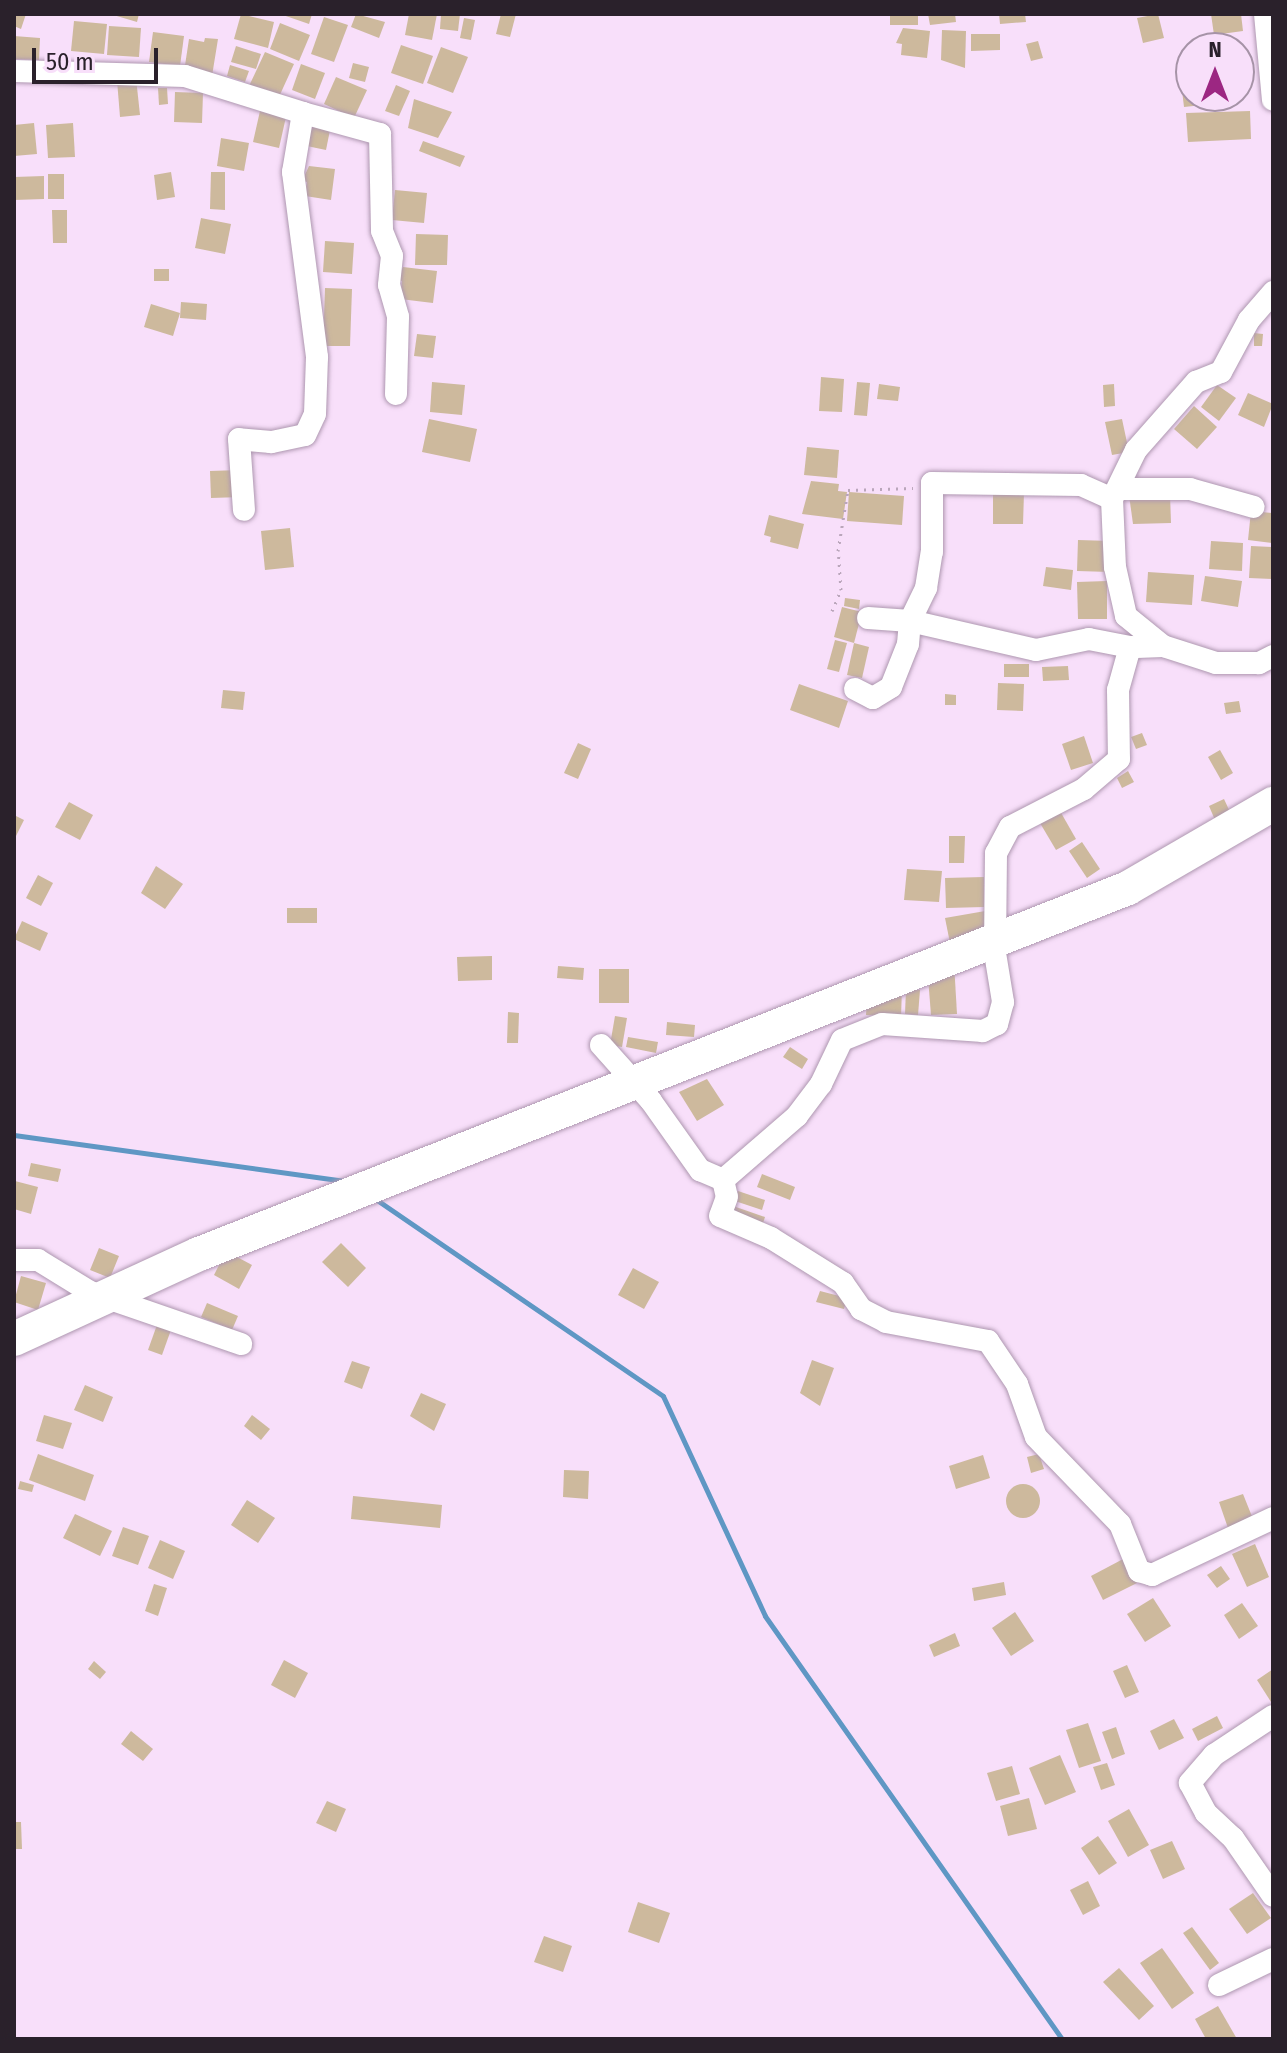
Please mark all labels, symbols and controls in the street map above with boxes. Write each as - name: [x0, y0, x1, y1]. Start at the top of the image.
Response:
- scale bar: [36, 32, 162, 82]
- north arrow: [1175, 32, 1255, 112]
- text: N: [1208, 36, 1222, 63]
- text: 50 m: [46, 48, 94, 76]

